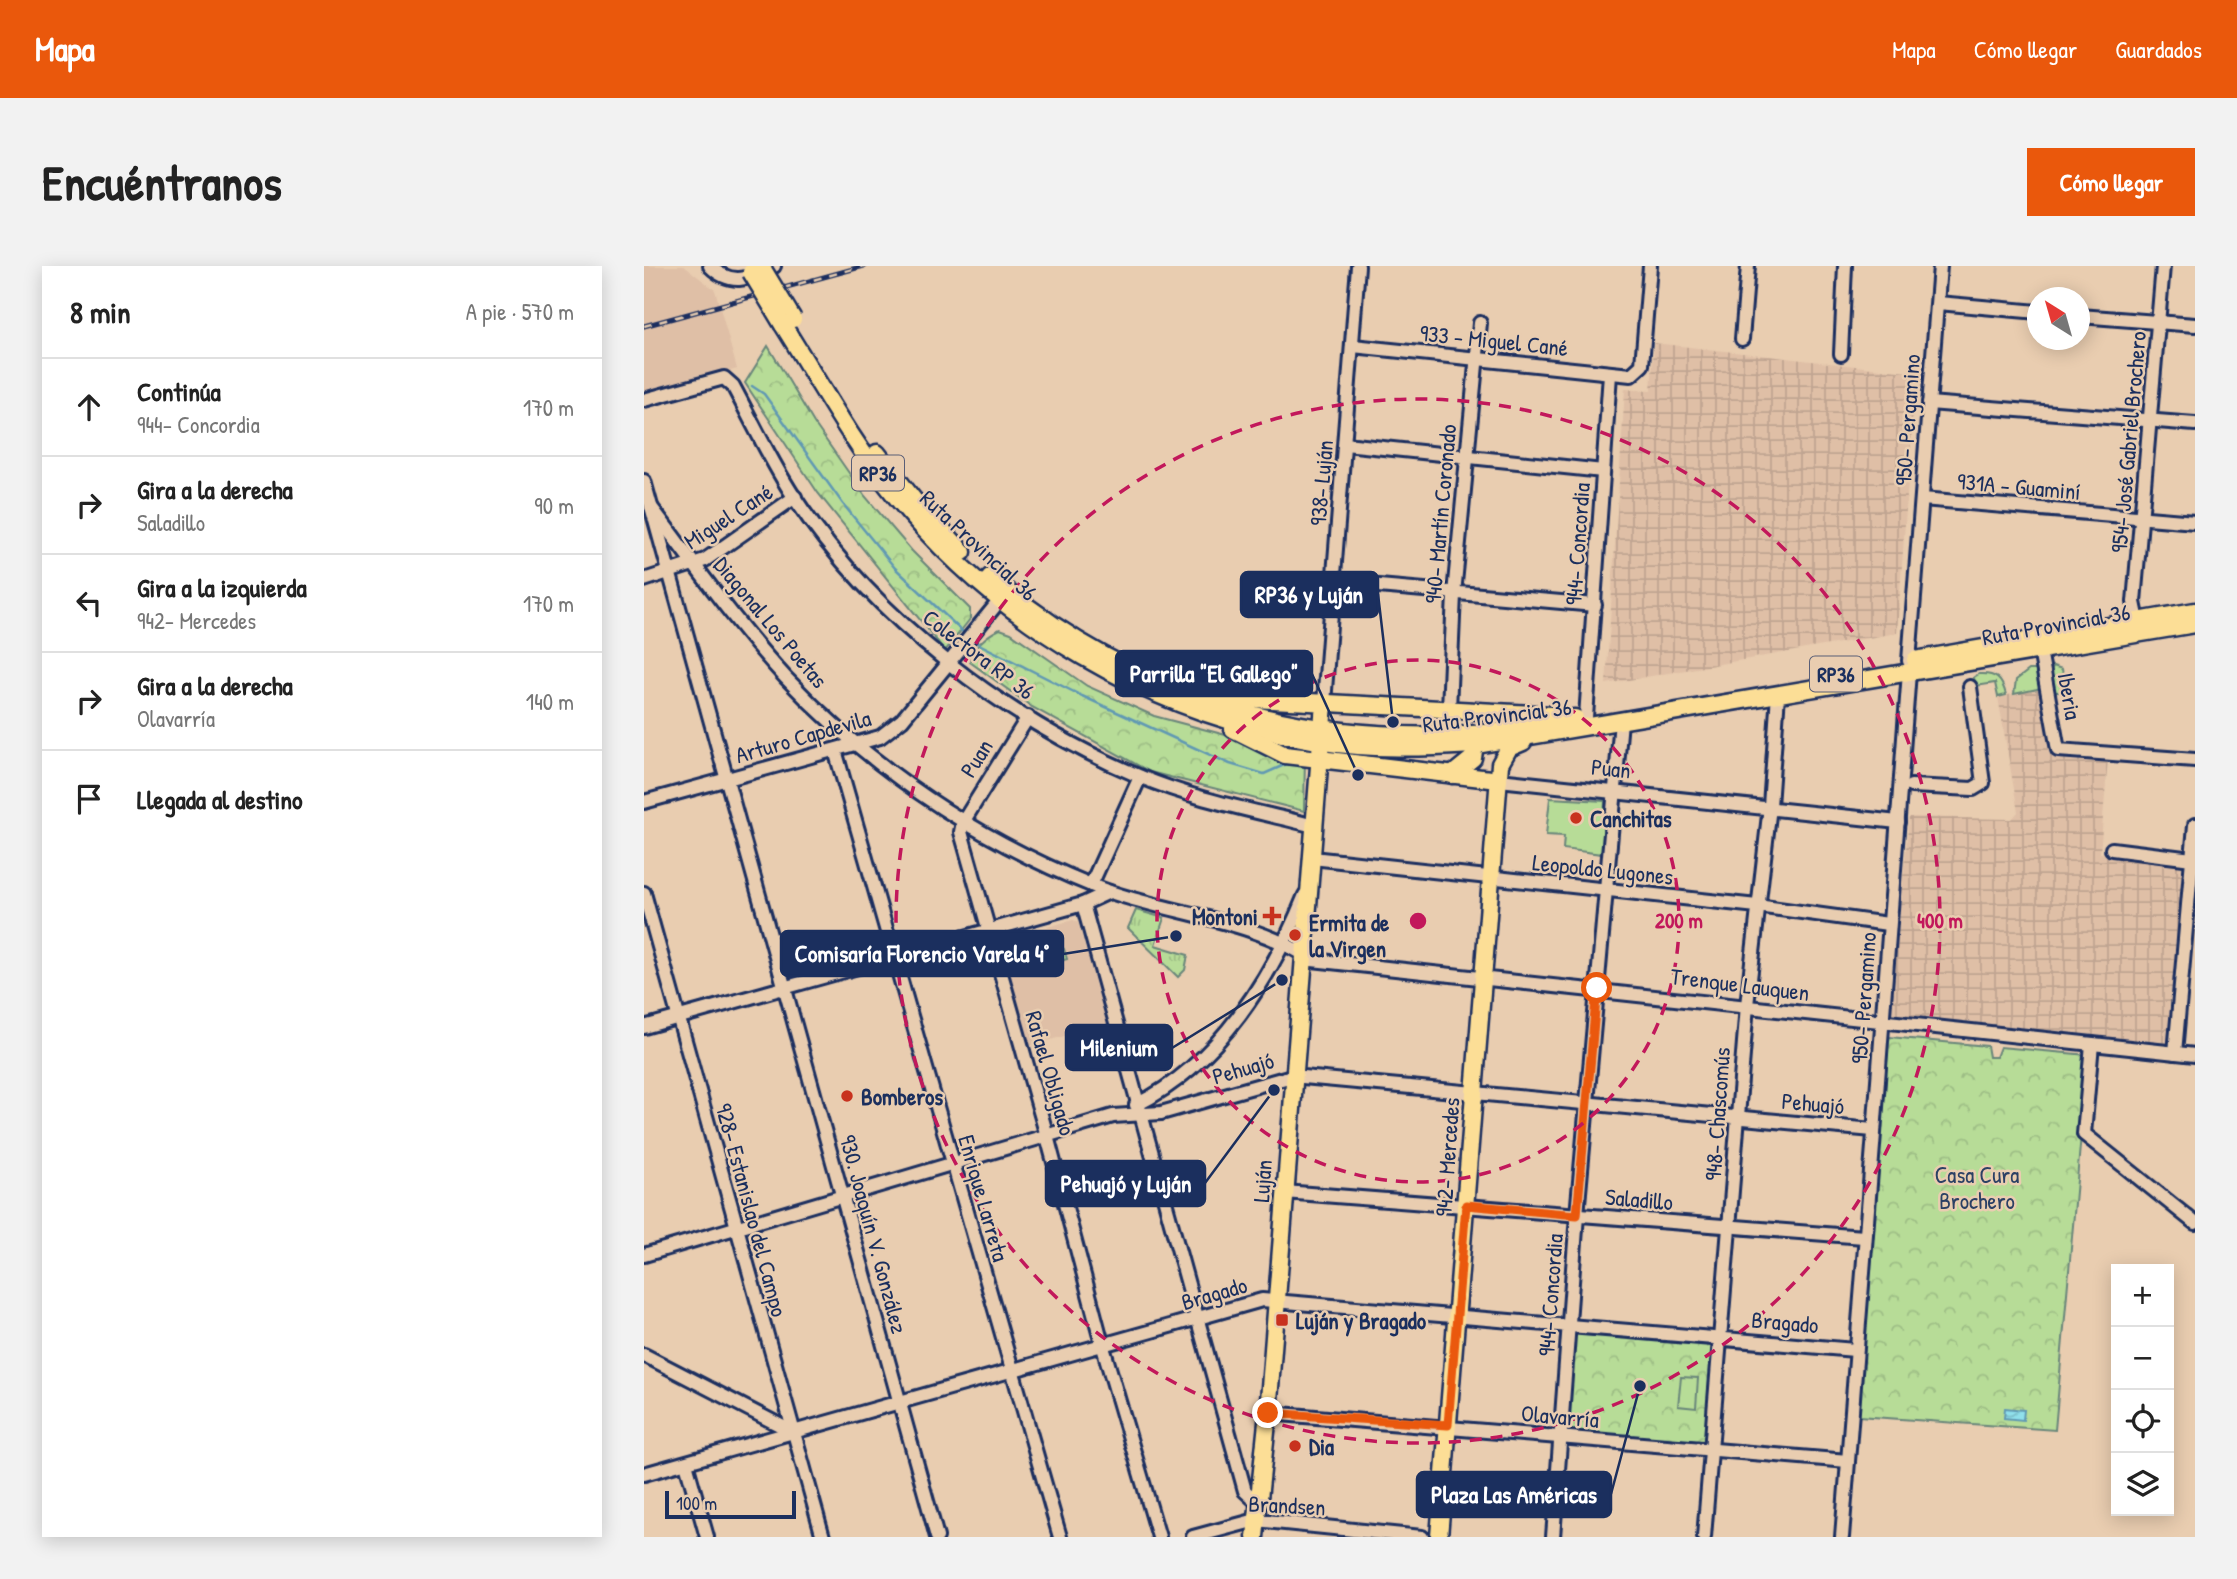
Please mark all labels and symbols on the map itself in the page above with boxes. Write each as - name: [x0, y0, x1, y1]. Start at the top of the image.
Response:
- north arrow: [2027, 287, 2090, 350]
- street label: 933 - Miguel Cané: [1418, 317, 1570, 363]
- street label: 954- José Gabriel Brochero: [2103, 330, 2153, 554]
- street label: 950- Pergamino: [1887, 353, 1927, 487]
- street label: 940- Martín Coronado: [1417, 423, 1463, 605]
- street label: 938- Luján: [1302, 439, 1340, 527]
- road number: RP36: [852, 456, 904, 490]
- street label: 931A - Guaminí: [1956, 465, 2082, 507]
- street label: Miguel Cané: [678, 476, 778, 556]
- street label: 944- Concordia: [1557, 482, 1597, 606]
- street label: Ruta Provincial 36: [914, 483, 1044, 607]
- street label: Diagonal Los Poetas: [707, 550, 835, 694]
- callout: RP36 y Luján: [1241, 572, 1378, 617]
- text: RP36 y Luján: [1255, 578, 1363, 611]
- street label: Ruta Provincial 36: [1980, 596, 2132, 652]
- street label: Colectora RP 36: [917, 602, 1041, 706]
- callout: Parrilla "El Gallego": [1116, 651, 1312, 696]
- road number: RP36: [1810, 656, 1862, 692]
- text: Parrilla "El Gallego": [1130, 657, 1298, 690]
- street label: Iberia: [2051, 670, 2089, 722]
- street label: Ruta Provincial 36: [1421, 690, 1573, 740]
- street label: Arturo Capdevila: [732, 702, 874, 770]
- street label: Puan: [952, 733, 1000, 783]
- street label: Puan: [1590, 751, 1632, 785]
- place label: Canchitas: [1590, 803, 1672, 834]
- marker: Canchitas: [1568, 810, 1584, 826]
- street label: Leopoldo Lugones: [1531, 846, 1675, 892]
- place label: Montoni: [1192, 901, 1258, 932]
- text: 200 m: [1655, 906, 1703, 935]
- text: 400 m: [1917, 906, 1963, 935]
- place label: Ermita de la Virgen: [1309, 907, 1390, 965]
- marker: Montoni: [1264, 908, 1280, 924]
- centre of rings: [1406, 909, 1430, 933]
- marker: Ermita de la Virgen: [1287, 927, 1303, 943]
- callout: Comisaría Florencio Varela 4°: [781, 931, 1063, 976]
- street label: 950- Pergamino: [1843, 931, 1883, 1065]
- text: Comisaría Florencio Varela 4°: [795, 937, 1050, 969]
- street label: Trenque Lauquen: [1669, 960, 1811, 1008]
- route start: [1581, 972, 1612, 1003]
- street label: Rafael Obligado: [1018, 1007, 1084, 1139]
- callout: Milenium: [1066, 1025, 1172, 1070]
- text: Milenium: [1080, 1031, 1158, 1063]
- street label: Pehuajó: [1209, 1044, 1277, 1092]
- street label: 948- Chascomús: [1697, 1046, 1737, 1182]
- place label: Bomberos: [861, 1081, 943, 1112]
- street label: Pehuajó: [1780, 1085, 1846, 1121]
- marker: Bomberos: [839, 1088, 855, 1104]
- street label: 942- Mercedes: [1427, 1096, 1467, 1218]
- street label: 928- Estanislao del Campo: [709, 1100, 795, 1320]
- street label: 930. Joaquín V. González: [833, 1131, 915, 1337]
- street label: Enrique Larreta: [951, 1131, 1017, 1265]
- street label: Luján: [1245, 1159, 1279, 1203]
- park label: Casa Cura Brochero: [1935, 1159, 2019, 1216]
- callout: Pehuajó y Luján: [1046, 1161, 1205, 1206]
- text: Pehuajó y Luján: [1060, 1167, 1192, 1200]
- street label: Saladillo: [1604, 1181, 1674, 1217]
- street label: 944- Concordia: [1530, 1233, 1570, 1357]
- street label: Bragado: [1178, 1269, 1250, 1317]
- street label: Bragado: [1750, 1304, 1820, 1340]
- place label: Luján y Bragado: [1296, 1305, 1427, 1337]
- marker: Luján y Bragado: [1274, 1312, 1290, 1328]
- route end: [1252, 1397, 1283, 1428]
- street label: Olavarría: [1520, 1397, 1600, 1435]
- place label: Dia: [1309, 1431, 1334, 1462]
- marker: Dia: [1287, 1438, 1303, 1454]
- callout: Plaza Las Américas: [1417, 1472, 1611, 1517]
- text: Plaza Las Américas: [1431, 1478, 1597, 1510]
- street label: Brandsen: [1248, 1487, 1326, 1523]
- scale bar: [665, 1488, 796, 1520]

